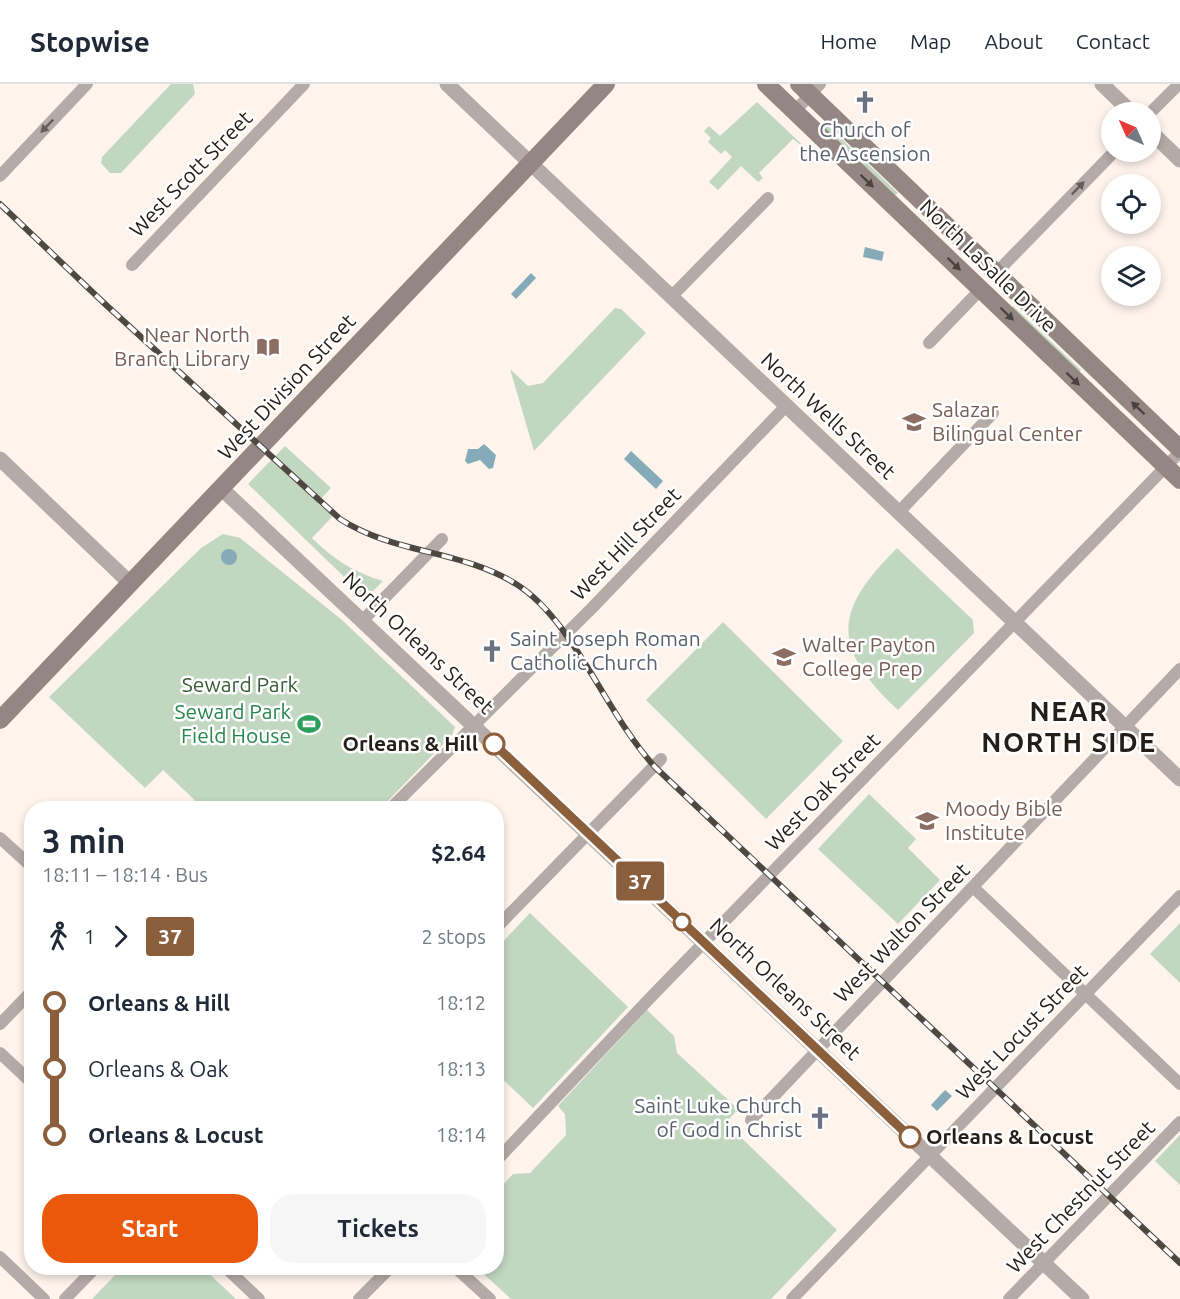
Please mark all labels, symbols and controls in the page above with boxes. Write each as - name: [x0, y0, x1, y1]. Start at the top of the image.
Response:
- text: Stopwise: [30, 26, 150, 57]
- text: Home: [820, 29, 877, 53]
- text: Map: [910, 29, 951, 53]
- text: About: [984, 29, 1043, 53]
- text: Contact: [1076, 29, 1150, 53]
- church icon: Church of the Ascension: [852, 89, 878, 115]
- north arrow: [1101, 102, 1161, 162]
- map controls: [1101, 102, 1161, 306]
- street label: West Scott Street: [124, 105, 257, 241]
- place label: Church of the Ascension: [799, 117, 931, 165]
- one-way arrow: [40, 119, 54, 134]
- one-way arrow: [860, 173, 874, 187]
- button: locate: [1101, 174, 1161, 234]
- one-way arrow: [1071, 182, 1085, 196]
- street label: North LaSalle Drive: [915, 194, 1062, 337]
- button: layers: [1101, 246, 1161, 306]
- one-way arrow: [947, 257, 962, 271]
- one-way arrow: [999, 307, 1013, 321]
- street label: West Division Street: [213, 309, 360, 464]
- place label: Near North Branch Library: [114, 322, 250, 370]
- library icon: Near North Branch Library: [255, 334, 281, 360]
- street label: North Wells Street: [757, 347, 901, 484]
- one-way arrow: [1066, 371, 1080, 385]
- place label: Salazar Bilingual Center: [932, 397, 1082, 445]
- one-way arrow: [1131, 402, 1145, 416]
- school or university icon: Salazar Bilingual Center: [901, 409, 927, 435]
- street label: West Hill Street: [566, 482, 685, 605]
- street label: North Orleans Street: [338, 566, 499, 718]
- place label: Saint Joseph Roman Catholic Church: [510, 626, 701, 674]
- place label: Walter Payton College Prep: [802, 632, 936, 680]
- church icon: Saint Joseph Roman Catholic Church: [479, 638, 505, 664]
- school or university icon: Walter Payton College Prep: [771, 644, 797, 670]
- park label: Seward Park: [182, 672, 299, 696]
- district label: NEAR NORTH SIDE: [981, 696, 1157, 757]
- place label: Seward Park Field House: [175, 699, 291, 747]
- sports icon: Seward Park Field House: [296, 711, 322, 737]
- street label: West Oak Street: [760, 728, 884, 855]
- place label: Orleans & Hill: [343, 731, 478, 755]
- marker: Orleans & Hill: [483, 733, 505, 755]
- place label: Moody Bible Institute: [945, 796, 1063, 844]
- school or university icon: Moody Bible Institute: [914, 808, 940, 834]
- text: 3 min: [42, 822, 125, 859]
- text: $2.64: [431, 840, 486, 865]
- street label: West Walton Street: [829, 858, 974, 1007]
- line badge: 37: [613, 862, 667, 900]
- text: 18:11 – 18:14 · Bus: [42, 863, 208, 886]
- text: 37: [628, 869, 652, 893]
- street label: North Orleans Street: [705, 912, 866, 1064]
- unlabelled marker: [673, 913, 691, 931]
- icon: walk: [42, 920, 75, 953]
- icon: forward: [104, 920, 137, 953]
- text: 37: [158, 924, 182, 948]
- text: 1: [84, 925, 95, 948]
- text: 2 stops: [422, 925, 486, 948]
- street label: West Locust Street: [951, 959, 1092, 1104]
- text: Orleans & Hill: [88, 990, 230, 1015]
- text: 18:12: [436, 991, 486, 1014]
- text: Orleans & Oak: [88, 1056, 229, 1081]
- text: 18:13: [436, 1057, 486, 1080]
- place label: Saint Luke Church of God in Christ: [634, 1093, 802, 1141]
- church icon: Saint Luke Church of God in Christ: [807, 1105, 833, 1131]
- street label: West Chestnut Street: [1001, 1115, 1159, 1277]
- text: Orleans & Locust: [88, 1122, 263, 1147]
- text: 18:14: [436, 1123, 486, 1146]
- place label: Orleans & Locust: [926, 1124, 1093, 1148]
- marker: Orleans & Locust: [899, 1126, 921, 1148]
- button: Start: [42, 1194, 258, 1263]
- button: Tickets: [270, 1194, 486, 1263]

